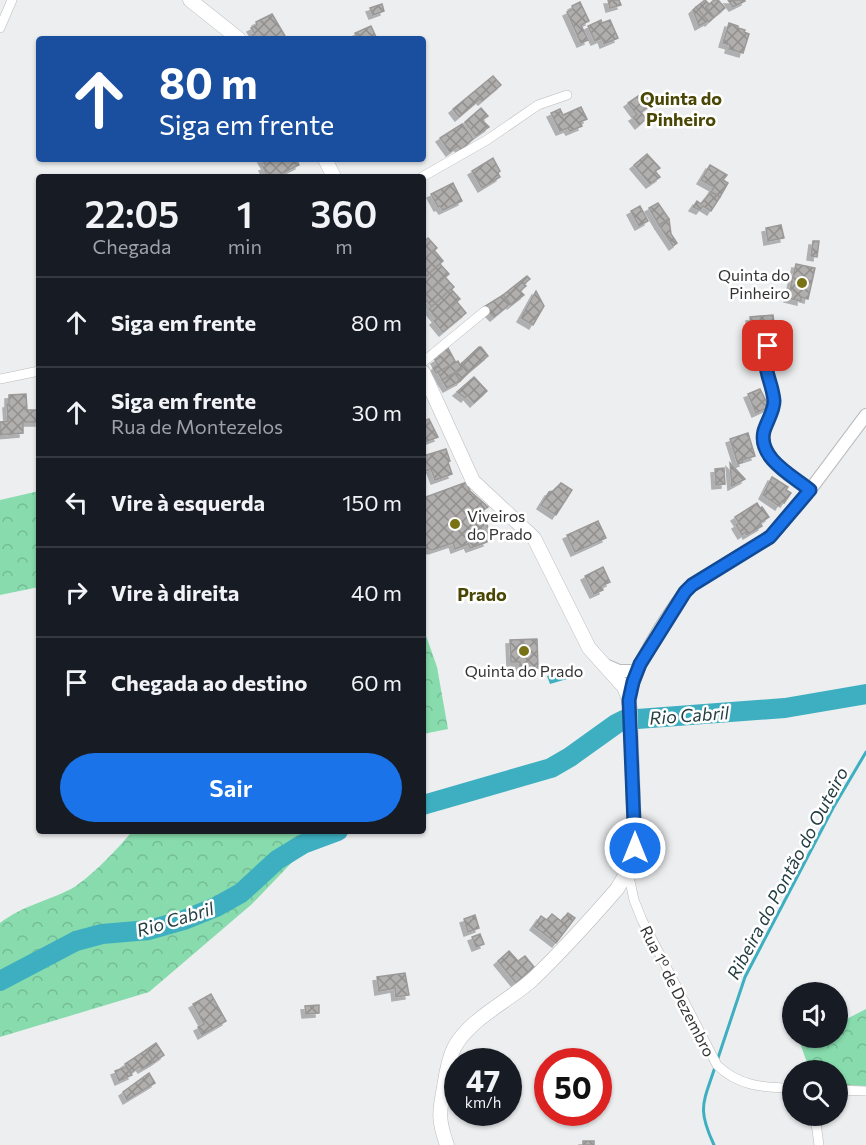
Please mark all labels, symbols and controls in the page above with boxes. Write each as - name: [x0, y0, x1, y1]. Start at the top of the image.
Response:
- text: 80 m: [159, 56, 258, 108]
- icon: ahead: [60, 60, 138, 138]
- district label: Quinta do Pinheiro: [640, 87, 722, 130]
- text: Siga em frente: [159, 108, 334, 141]
- text: 22:05: [85, 191, 179, 235]
- text: 1: [237, 191, 253, 235]
- text: 360: [311, 191, 377, 235]
- text: Chegada: [92, 234, 171, 258]
- text: min: [228, 234, 262, 258]
- text: m: [335, 234, 353, 258]
- place label: Quinta do Pinheiro: [718, 265, 790, 302]
- marker: Quinta do Pinheiro: [795, 276, 809, 290]
- icon: ahead: [60, 306, 93, 339]
- text: Siga em frente: [111, 309, 256, 336]
- text: 80 m: [351, 309, 402, 336]
- pin: [742, 320, 793, 371]
- icon: arrive: [751, 329, 784, 362]
- text: Siga em frente: [111, 387, 256, 414]
- icon: ahead: [60, 396, 93, 429]
- text: 30 m: [352, 399, 402, 426]
- text: Rua de Montezelos: [111, 414, 283, 438]
- icon: left: [60, 486, 93, 519]
- text: Vire à esquerda: [111, 489, 265, 516]
- text: 150 m: [342, 489, 402, 516]
- place label: Viveiros do Prado: [467, 506, 532, 543]
- marker: Viveiros do Prado: [448, 517, 462, 531]
- icon: right: [60, 576, 93, 609]
- text: Vire à direita: [111, 579, 239, 606]
- text: 40 m: [351, 579, 402, 606]
- district label: Prado: [457, 583, 507, 605]
- marker: Quinta do Prado: [517, 644, 531, 658]
- place label: Quinta do Prado: [465, 661, 583, 680]
- icon: arrive: [60, 666, 93, 699]
- text: Chegada ao destino: [111, 669, 307, 696]
- text: 60 m: [351, 669, 402, 696]
- water label: Rio Cabril: [648, 701, 730, 729]
- button: Sair: [60, 753, 402, 822]
- water label: Ribeira do Pontão do Outeiro: [722, 763, 852, 983]
- position arrow: [603, 816, 667, 880]
- water label: Rio Cabril: [134, 897, 217, 941]
- street label: Rua 1º de Dezembro: [637, 922, 719, 1060]
- map controls: [782, 982, 848, 1126]
- button: sound: [782, 982, 848, 1048]
- speed limit sign: 50: [534, 1048, 612, 1126]
- button: search: [782, 1060, 848, 1126]
- text: 47: [466, 1061, 500, 1098]
- text: km/h: [465, 1093, 501, 1111]

